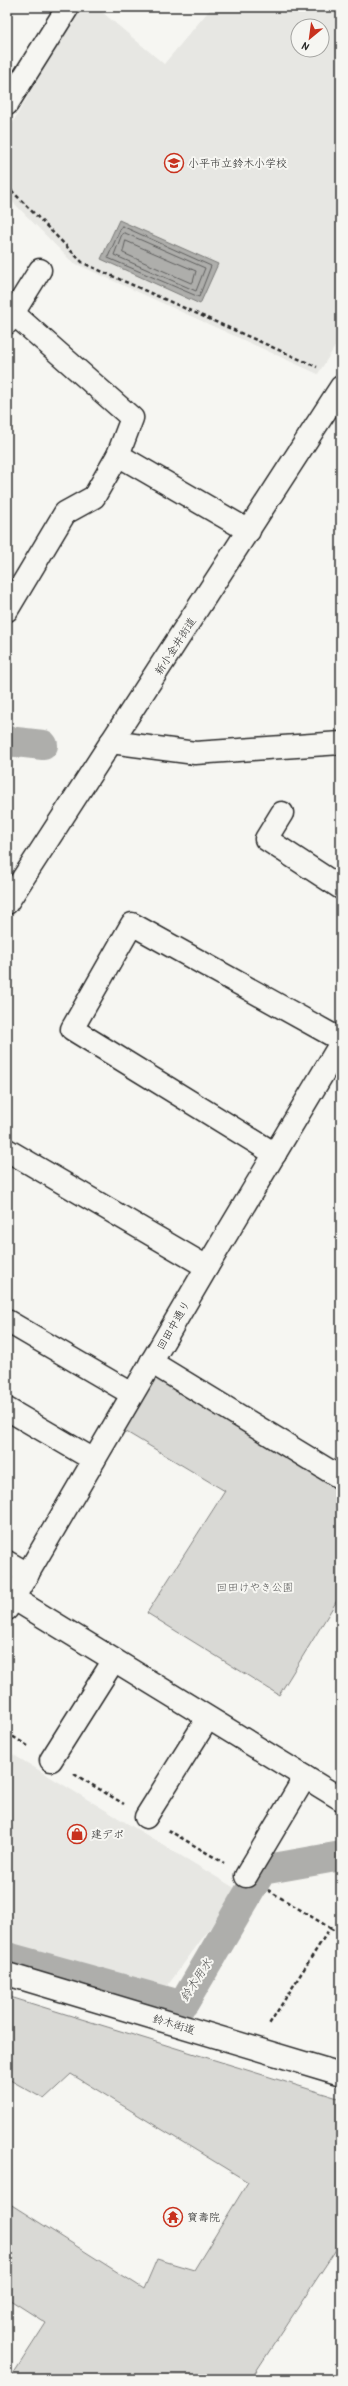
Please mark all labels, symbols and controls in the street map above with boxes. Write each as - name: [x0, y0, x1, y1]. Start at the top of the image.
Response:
- north arrow: [290, 18, 330, 58]
- text: N: [299, 39, 311, 54]
- school or university icon: 小平市立鈴木小学校: [163, 152, 185, 174]
- place label: 小平市立鈴木小学校: [188, 156, 287, 170]
- street label: 新小金井街道: [151, 615, 199, 677]
- street label: 回田中通り: [153, 1298, 193, 1352]
- park label: 回田けやき公園: [217, 1580, 294, 1594]
- shop icon: 建デポ: [66, 1823, 88, 1845]
- place label: 建デポ: [91, 1827, 124, 1841]
- water label: 鈴木用水: [175, 1955, 216, 2004]
- street label: 鈴木街道: [151, 2011, 197, 2037]
- temple icon: 寶壽院: [162, 2206, 184, 2228]
- place label: 寶壽院: [187, 2210, 220, 2224]

